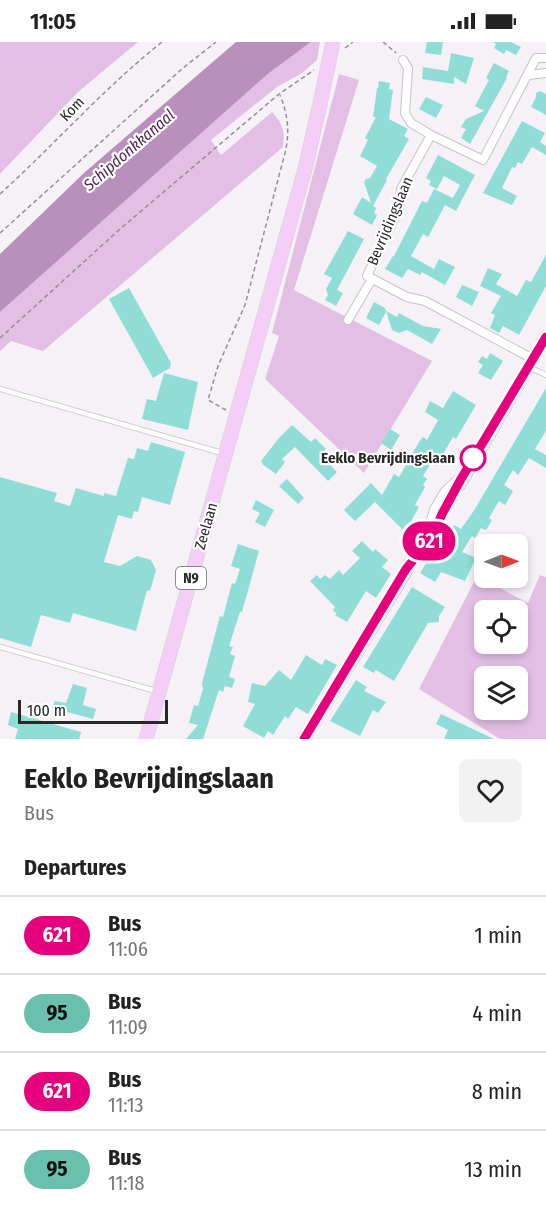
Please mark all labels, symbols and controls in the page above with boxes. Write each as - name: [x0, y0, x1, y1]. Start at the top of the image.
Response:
- text: 11:05: [30, 8, 76, 35]
- street label: Kom: [56, 93, 88, 125]
- water label: Schipdonkkanaal: [79, 105, 178, 195]
- street label: Bevrijdingslaan: [363, 174, 417, 268]
- marker: Eeklo Bevrijdingslaan: [460, 445, 486, 471]
- place label: Eeklo Bevrijdingslaan: [321, 449, 455, 467]
- street label: Zeelaan: [191, 500, 221, 552]
- line badge: 621: [394, 522, 464, 560]
- text: 621: [414, 528, 444, 554]
- north arrow: [474, 534, 528, 588]
- map controls: [474, 534, 528, 720]
- road number: N9: [176, 567, 206, 589]
- button: locate: [474, 600, 528, 654]
- button: layers: [474, 666, 528, 720]
- scale bar: [18, 697, 168, 724]
- text: 100 m: [27, 701, 66, 720]
- button: heart: [459, 759, 522, 822]
- text: Eeklo Bevrijdingslaan: [24, 762, 274, 795]
- text: Bus: [24, 801, 54, 825]
- text: Departures: [24, 854, 126, 881]
- text: Bus: [108, 910, 141, 937]
- text: 621: [42, 922, 72, 948]
- text: 1 min: [474, 922, 522, 949]
- text: 11:06: [108, 937, 148, 961]
- text: Bus: [108, 988, 141, 1015]
- text: 95: [46, 1000, 68, 1026]
- text: 4 min: [472, 1000, 522, 1027]
- text: 11:09: [108, 1015, 148, 1039]
- text: Bus: [108, 1066, 141, 1093]
- text: 621: [42, 1078, 72, 1104]
- text: 8 min: [472, 1078, 522, 1105]
- text: 11:13: [108, 1093, 144, 1117]
- text: Bus: [108, 1144, 141, 1171]
- text: 95: [46, 1156, 68, 1182]
- text: 13 min: [464, 1156, 522, 1183]
- text: 11:18: [108, 1171, 145, 1195]

